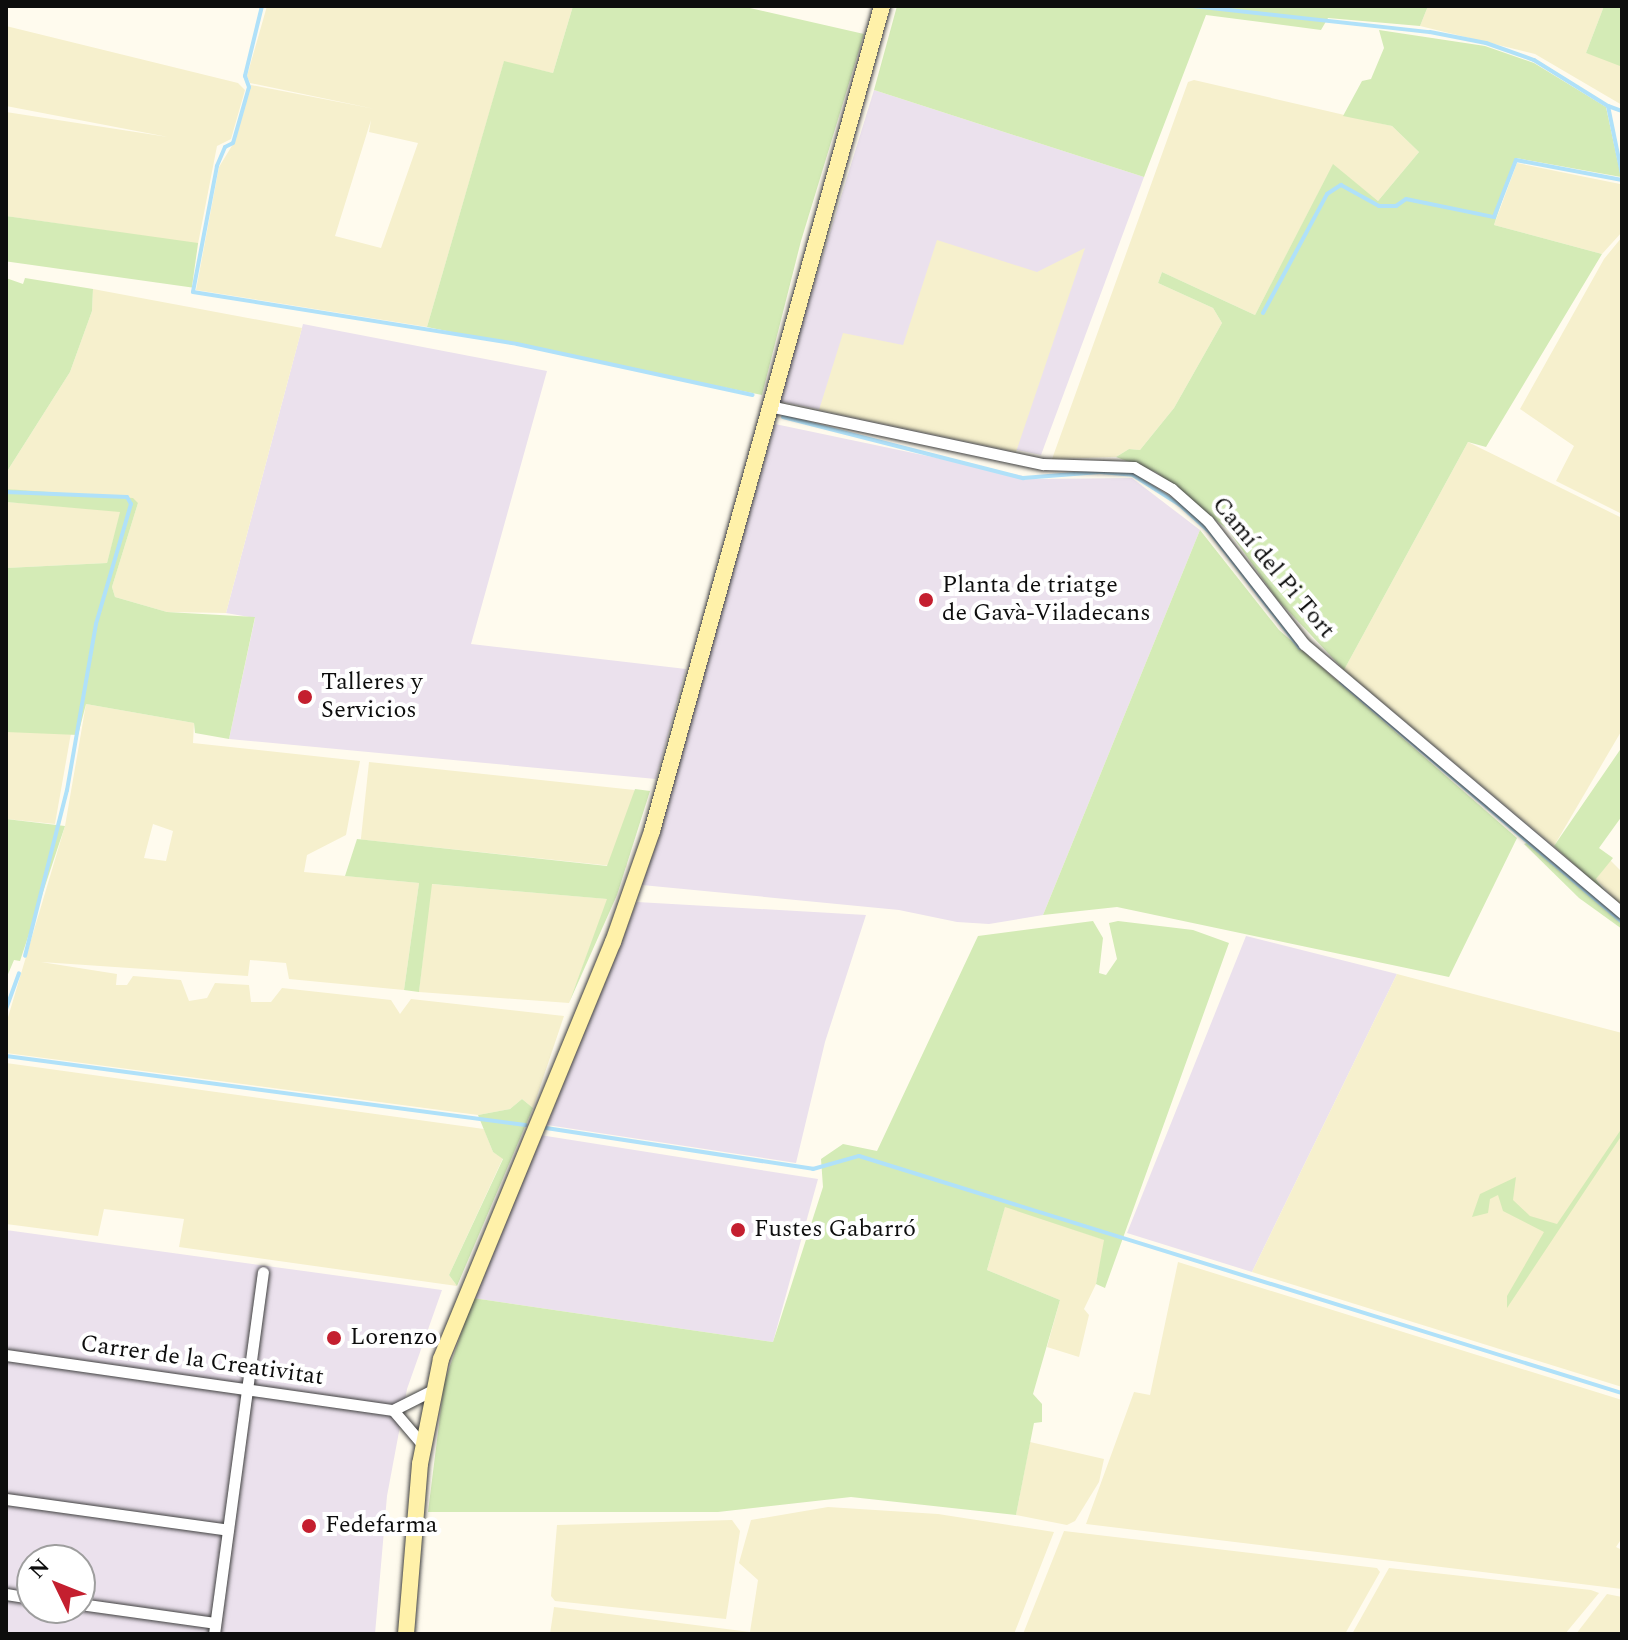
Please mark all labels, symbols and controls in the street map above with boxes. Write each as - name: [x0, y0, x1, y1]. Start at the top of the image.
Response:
- street label: Camí del Pi Tort: [1205, 491, 1341, 645]
- place label: Planta de triatge de Gavà-Viladecans: [942, 572, 1151, 628]
- marker: Planta de triatge de Gavà-Viladecans: [917, 591, 935, 609]
- place label: Talleres y Servicios: [321, 669, 423, 725]
- marker: Talleres y Servicios: [296, 688, 314, 706]
- place label: Fustes Gabarró: [754, 1216, 916, 1244]
- marker: Fustes Gabarró: [729, 1221, 747, 1239]
- place label: Lorenzo: [350, 1324, 437, 1352]
- marker: Lorenzo: [325, 1329, 343, 1347]
- street label: Carrer de la Creativitat: [79, 1330, 325, 1392]
- place label: Fedefarma: [325, 1512, 437, 1540]
- marker: Fedefarma: [300, 1517, 318, 1535]
- north arrow: [16, 1544, 96, 1624]
- text: N: [21, 1551, 58, 1586]

